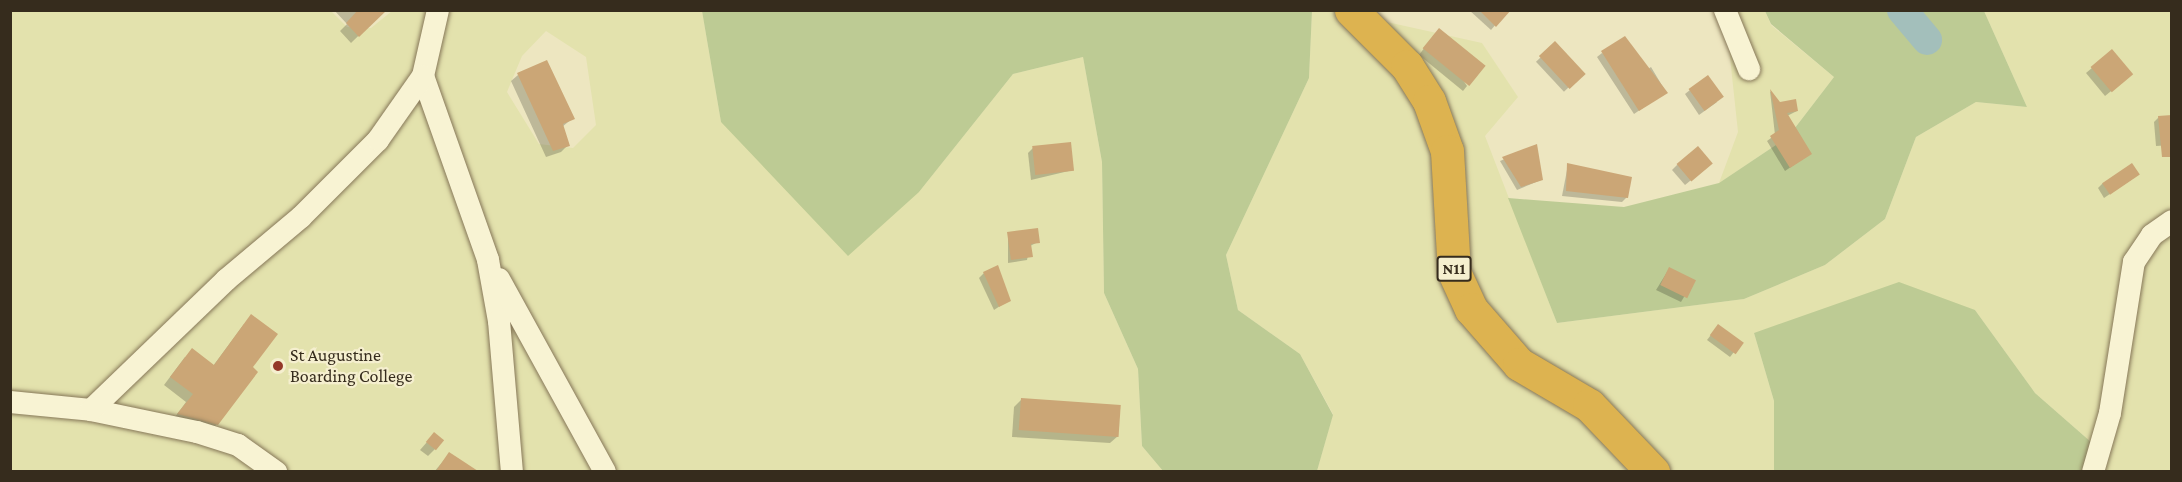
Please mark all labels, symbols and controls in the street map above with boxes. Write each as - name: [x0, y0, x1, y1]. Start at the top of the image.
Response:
- road number: N11: [1436, 256, 1472, 282]
- place label: St Augustine Boarding College: [290, 345, 412, 388]
- marker: St Augustine Boarding College: [271, 359, 285, 373]

